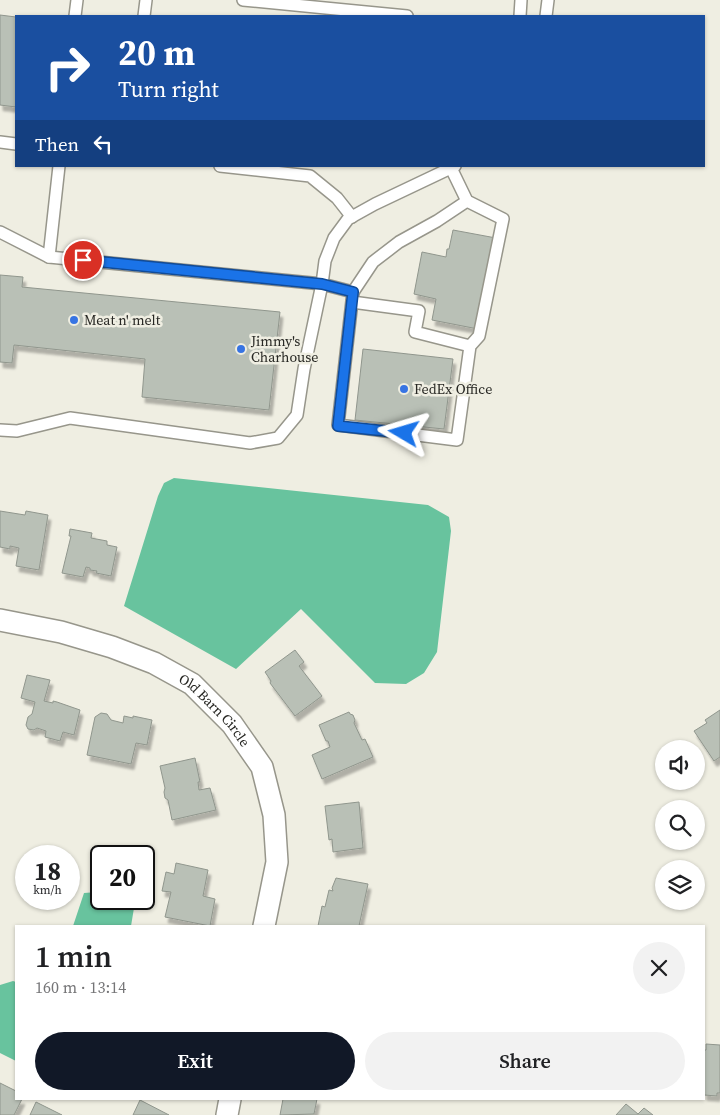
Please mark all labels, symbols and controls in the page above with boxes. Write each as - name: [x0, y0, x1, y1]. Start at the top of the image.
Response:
- text: 20 m: [118, 29, 195, 77]
- icon: right: [35, 35, 100, 100]
- text: Turn right: [118, 74, 219, 104]
- icon: left: [89, 130, 117, 158]
- text: Then: [35, 131, 79, 157]
- pin: [62, 239, 104, 281]
- icon: arrive: [69, 246, 97, 274]
- place label: Meat n' melt: [84, 310, 161, 330]
- marker: Meat n' melt: [68, 314, 80, 326]
- place label: Jimmy's Charhouse: [250, 331, 318, 367]
- marker: Jimmy's Charhouse: [235, 343, 247, 355]
- place label: FedEx Office: [414, 379, 492, 399]
- marker: FedEx Office: [398, 383, 410, 395]
- position arrow: [377, 406, 429, 458]
- street label: Old Barn Circle: [175, 669, 255, 751]
- map controls: [655, 740, 705, 910]
- button: sound: [655, 740, 705, 790]
- button: search: [655, 800, 705, 850]
- speed limit sign: 20: [90, 845, 155, 910]
- text: 18: [34, 854, 61, 888]
- button: layers: [655, 860, 705, 910]
- text: km/h: [33, 882, 62, 898]
- text: 1 min: [35, 936, 112, 977]
- button: close: [633, 942, 685, 994]
- text: 160 m · 13:14: [35, 976, 126, 998]
- button: Exit: [35, 1032, 355, 1090]
- button: Share: [365, 1032, 685, 1090]

